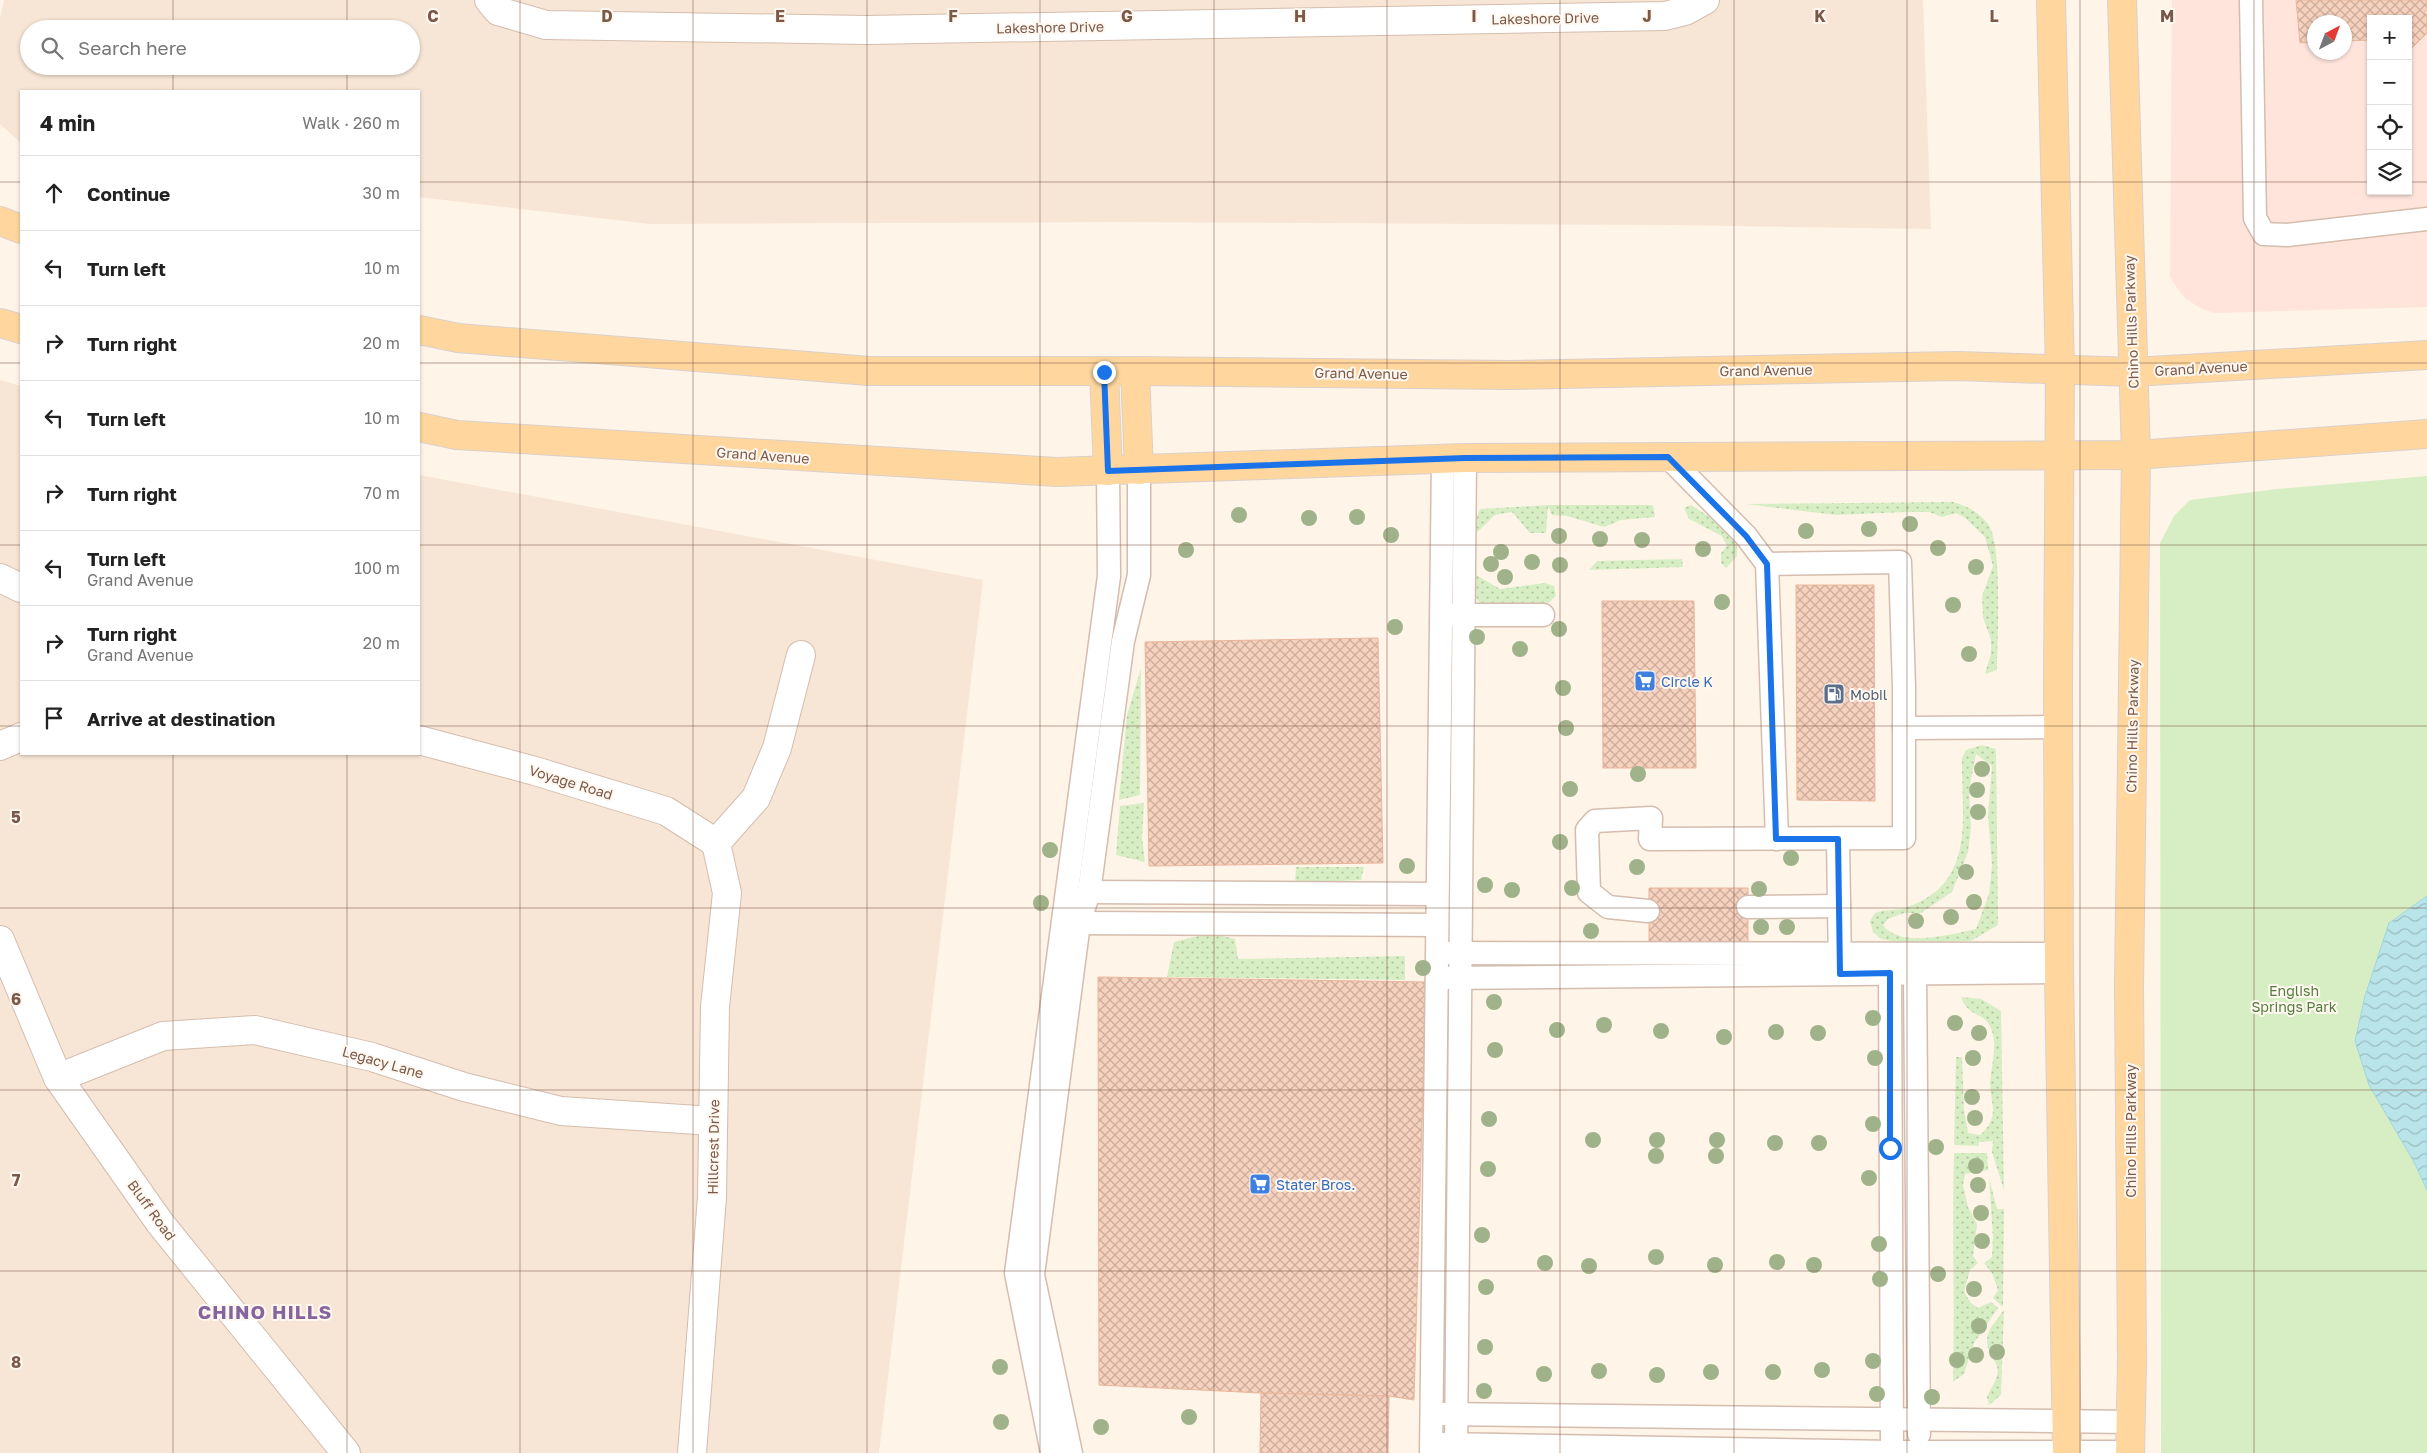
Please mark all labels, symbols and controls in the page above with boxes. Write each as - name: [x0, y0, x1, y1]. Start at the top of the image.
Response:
- text: C: [427, 6, 439, 26]
- text: D: [601, 6, 613, 26]
- text: E: [775, 6, 785, 26]
- text: F: [948, 6, 958, 26]
- text: G: [1121, 6, 1133, 26]
- text: H: [1294, 6, 1306, 26]
- text: I: [1471, 6, 1477, 26]
- text: J: [1642, 6, 1652, 26]
- text: K: [1814, 6, 1826, 26]
- text: L: [1989, 6, 1999, 26]
- text: M: [2160, 6, 2174, 26]
- street label: Lakeshore Drive: [1491, 9, 1599, 27]
- north arrow: [2307, 15, 2352, 60]
- map controls: [2367, 15, 2412, 195]
- button: +: [2367, 15, 2412, 60]
- street label: Lakeshore Drive: [996, 18, 1104, 36]
- search box: [20, 20, 420, 75]
- icon: search: [38, 34, 66, 62]
- text: Search here: [78, 36, 187, 59]
- button: −: [2367, 60, 2412, 105]
- button: locate: [2367, 105, 2412, 150]
- text: 4 min: [40, 110, 95, 136]
- text: Walk · 260 m: [302, 113, 400, 133]
- button: layers: [2367, 150, 2412, 195]
- icon: ahead: [40, 179, 68, 207]
- text: Continue: [87, 182, 170, 205]
- text: 30 m: [363, 183, 400, 203]
- icon: left: [40, 254, 68, 282]
- street label: Chino Hills Parkway: [2120, 255, 2142, 389]
- text: Turn left: [87, 257, 166, 280]
- text: 10 m: [364, 258, 400, 278]
- icon: right: [40, 329, 68, 357]
- text: Turn right: [87, 332, 177, 355]
- text: 20 m: [363, 333, 400, 353]
- street label: Grand Avenue: [2154, 357, 2248, 379]
- route end: [1093, 361, 1116, 384]
- street label: Grand Avenue: [1719, 361, 1813, 379]
- street label: Grand Avenue: [1314, 364, 1408, 382]
- icon: left: [40, 404, 68, 432]
- text: Turn left: [87, 407, 166, 430]
- text: 10 m: [364, 408, 400, 428]
- street label: Grand Avenue: [716, 443, 810, 467]
- icon: right: [40, 479, 68, 507]
- text: Turn right: [87, 482, 177, 505]
- text: 70 m: [363, 483, 400, 503]
- text: Turn left: [87, 547, 166, 570]
- icon: left: [40, 554, 68, 582]
- text: 100 m: [354, 558, 400, 578]
- text: Grand Avenue: [87, 570, 194, 590]
- text: Turn right: [87, 622, 177, 645]
- icon: right: [40, 629, 68, 657]
- text: 20 m: [363, 633, 400, 653]
- text: Grand Avenue: [87, 645, 194, 665]
- street label: Chino Hills Parkway: [2122, 659, 2142, 793]
- supermarket icon: Circle K: [1633, 669, 1657, 693]
- place label: Circle K: [1661, 673, 1713, 690]
- fuel station icon: Mobil: [1822, 682, 1846, 706]
- place label: Mobil: [1850, 686, 1887, 703]
- icon: arrive: [40, 704, 68, 732]
- text: Arrive at destination: [87, 707, 275, 730]
- street label: Voyage Road: [527, 761, 615, 803]
- text: 5: [11, 807, 21, 827]
- park label: English Springs Park: [2251, 982, 2337, 1015]
- text: 6: [11, 989, 21, 1009]
- street label: Legacy Lane: [340, 1042, 426, 1082]
- street label: Chino Hills Parkway: [2122, 1064, 2139, 1198]
- street label: Hillcrest Drive: [704, 1099, 722, 1195]
- route start: [1879, 1137, 1902, 1160]
- text: 7: [12, 1170, 21, 1190]
- supermarket icon: Stater Bros.: [1248, 1172, 1272, 1196]
- street label: Bluff Road: [124, 1176, 180, 1244]
- place label: Stater Bros.: [1276, 1176, 1355, 1193]
- district label: CHINO HILLS: [198, 1300, 332, 1323]
- text: 8: [11, 1352, 21, 1372]

